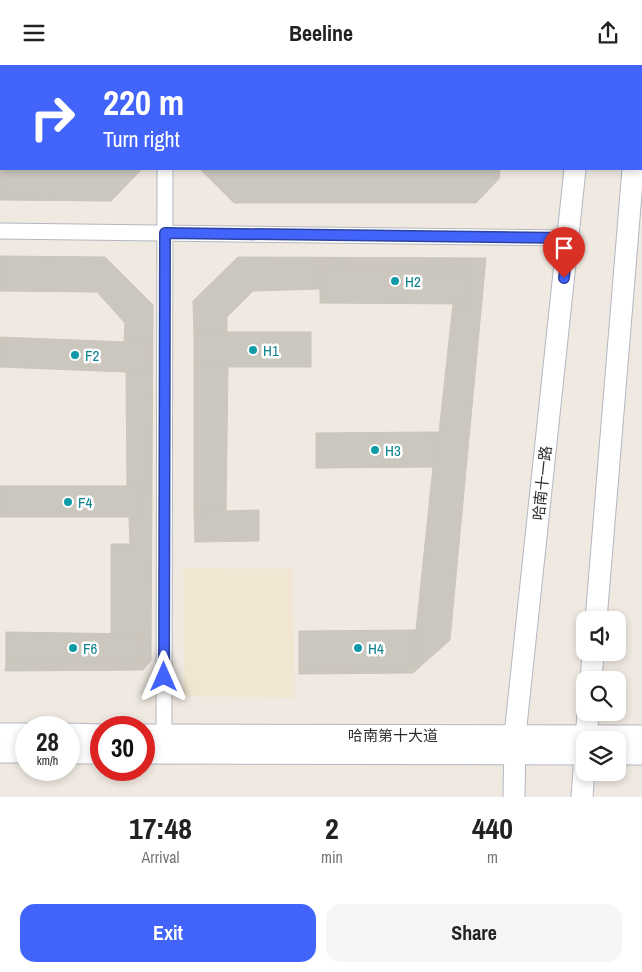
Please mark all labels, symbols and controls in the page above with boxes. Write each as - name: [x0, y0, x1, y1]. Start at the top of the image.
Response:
- text: Beeline: [289, 18, 353, 48]
- icon: menu: [20, 19, 48, 47]
- icon: share: [594, 19, 622, 47]
- text: 220 m: [103, 79, 184, 126]
- icon: right: [20, 85, 85, 150]
- text: Turn right: [103, 124, 180, 154]
- pin: [543, 227, 585, 278]
- icon: arrive: [550, 234, 578, 262]
- place label: H2: [405, 271, 421, 292]
- marker: H2: [389, 275, 401, 287]
- place label: H1: [263, 340, 279, 361]
- marker: H1: [247, 344, 259, 356]
- place label: F2: [85, 345, 100, 366]
- marker: F2: [69, 349, 81, 361]
- place label: H3: [385, 440, 401, 461]
- marker: H3: [369, 444, 381, 456]
- street label: 哈南十一路: [528, 445, 556, 521]
- place label: F4: [78, 492, 93, 513]
- marker: F4: [62, 496, 74, 508]
- map controls: [576, 611, 626, 781]
- button: sound: [576, 611, 626, 661]
- place label: F6: [83, 638, 98, 659]
- place label: H4: [368, 638, 384, 659]
- marker: F6: [67, 642, 79, 654]
- marker: H4: [352, 642, 364, 654]
- position arrow: [137, 650, 189, 702]
- button: search: [576, 671, 626, 721]
- speed limit sign: 30: [90, 716, 155, 781]
- text: 28: [36, 725, 59, 759]
- street label: 哈南第十大道: [348, 725, 438, 746]
- button: layers: [576, 731, 626, 781]
- text: km/h: [37, 753, 58, 769]
- text: 17:48: [129, 808, 192, 848]
- text: 2: [325, 808, 339, 848]
- text: 440: [472, 808, 513, 848]
- text: Arrival: [142, 846, 179, 868]
- text: min: [321, 846, 343, 868]
- text: m: [487, 846, 498, 868]
- button: Exit: [20, 904, 316, 962]
- button: Share: [326, 904, 622, 962]

